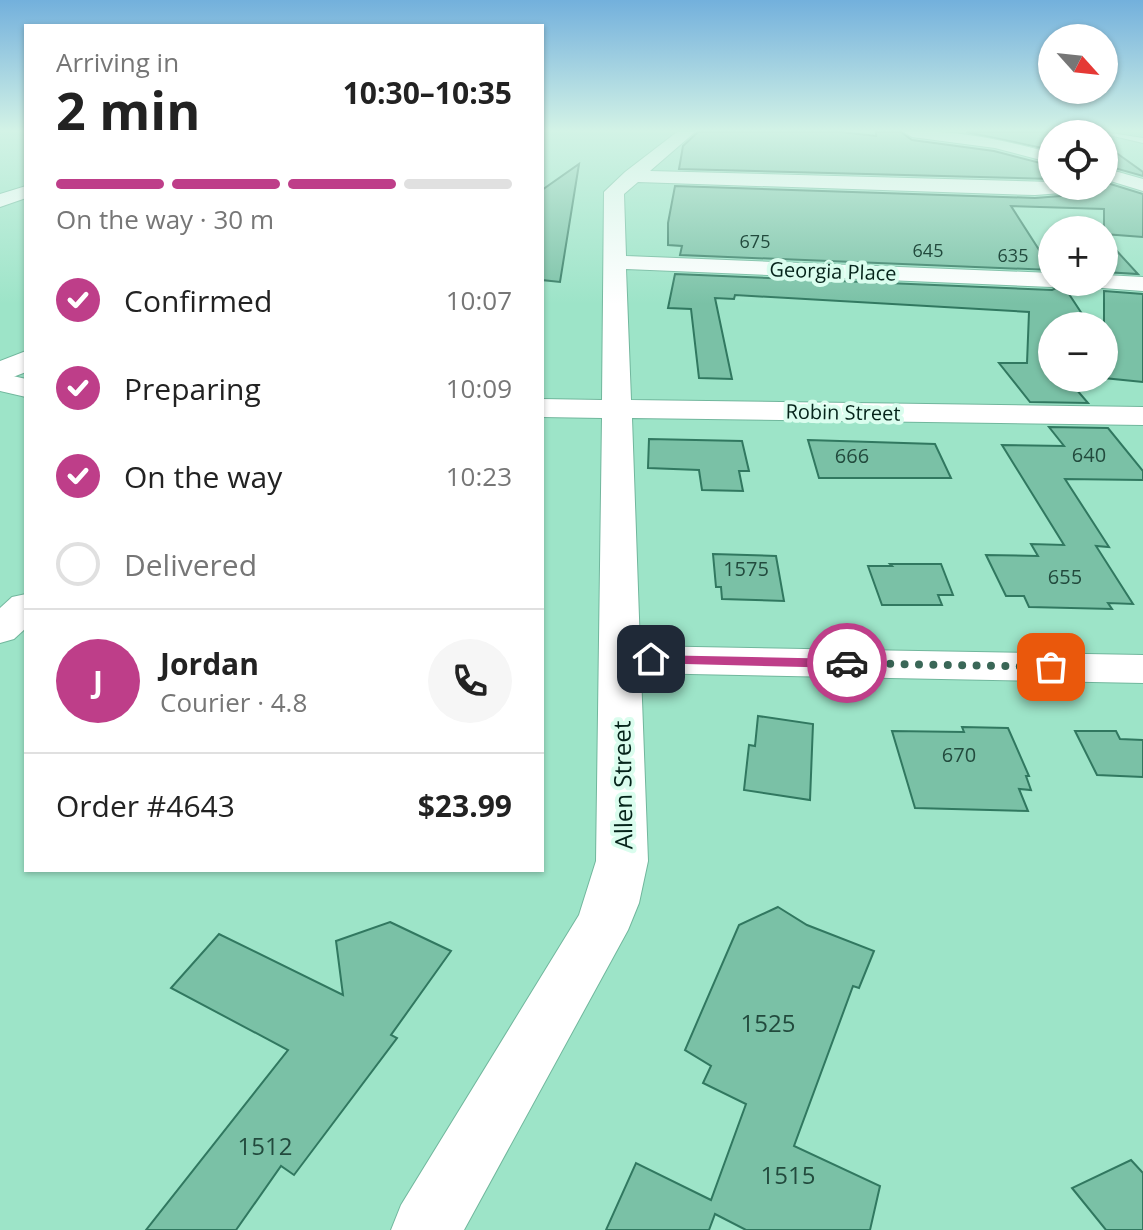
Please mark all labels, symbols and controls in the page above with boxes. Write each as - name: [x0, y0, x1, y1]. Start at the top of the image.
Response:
- north arrow: [1038, 24, 1118, 104]
- map controls: [1038, 24, 1118, 392]
- text: Arriving in: [56, 44, 179, 80]
- text: 10:30–10:35: [343, 72, 512, 113]
- text: 2 min: [56, 74, 200, 145]
- button: locate: [1038, 120, 1118, 200]
- text: On the way · 30 m: [56, 201, 274, 237]
- button: +: [1038, 216, 1118, 296]
- house number: 675: [740, 229, 770, 253]
- house number: 645: [913, 238, 943, 262]
- house number: 635: [998, 243, 1028, 267]
- street label: Georgia Place: [769, 255, 897, 287]
- icon: check: [56, 278, 100, 322]
- text: Confirmed: [124, 280, 272, 321]
- text: 10:07: [446, 282, 512, 318]
- button: −: [1038, 312, 1118, 392]
- icon: check: [56, 366, 100, 410]
- text: Preparing: [124, 368, 261, 409]
- text: 10:09: [446, 370, 512, 406]
- street label: Robin Street: [785, 397, 901, 427]
- house number: 640: [1072, 441, 1106, 468]
- house number: 666: [835, 442, 869, 469]
- icon: check: [56, 454, 100, 498]
- text: On the way: [124, 456, 282, 497]
- text: 10:23: [446, 458, 512, 494]
- text: Delivered: [124, 544, 257, 585]
- house number: 1575: [723, 555, 769, 582]
- house number: 655: [1048, 563, 1082, 590]
- courier: [807, 623, 887, 703]
- pin: [617, 625, 685, 693]
- pin: [1017, 633, 1085, 701]
- icon: home: [629, 637, 673, 681]
- button: phone: [428, 639, 512, 723]
- icon: car: [825, 641, 869, 685]
- text: Jordan: [160, 643, 259, 684]
- icon: bag: [1029, 645, 1073, 689]
- text: J: [93, 661, 103, 702]
- text: Courier · 4.8: [160, 684, 307, 720]
- street label: Allen Street: [604, 720, 640, 850]
- house number: 670: [942, 741, 976, 768]
- text: Order #4643: [56, 785, 235, 826]
- text: $23.99: [418, 785, 512, 826]
- house number: 1525: [741, 1006, 795, 1039]
- house number: 1512: [238, 1129, 292, 1162]
- house number: 1515: [761, 1158, 815, 1191]

